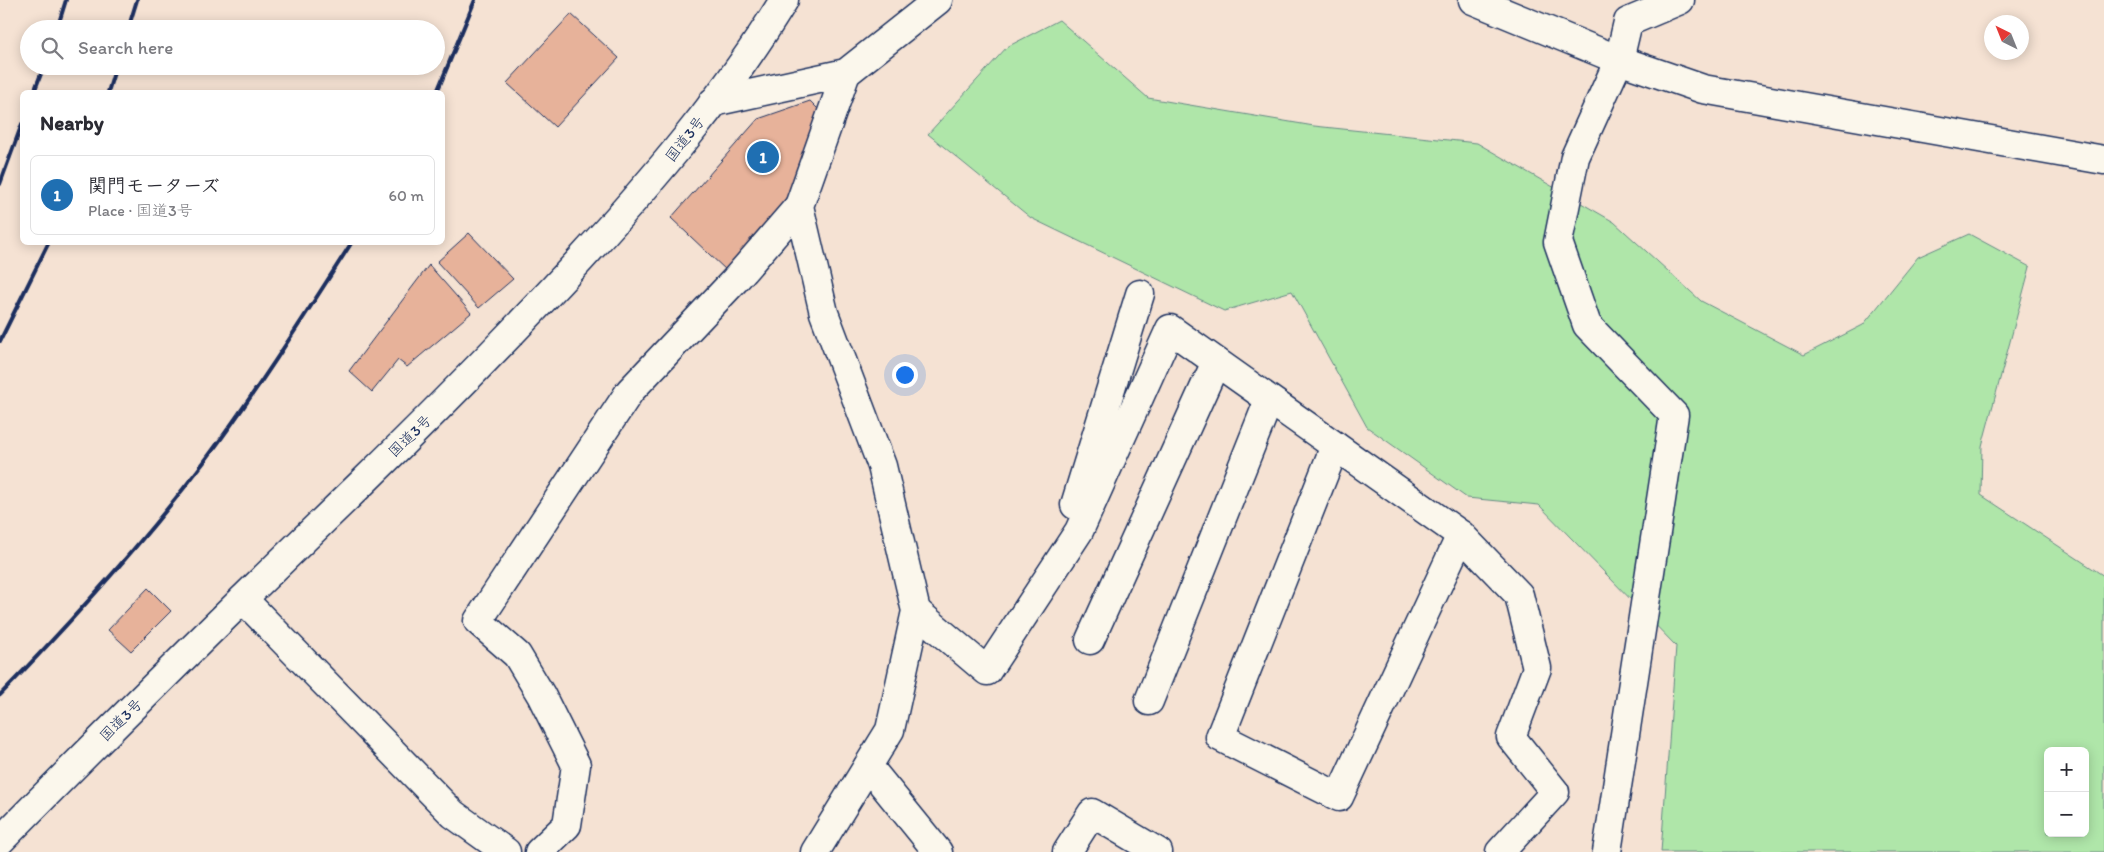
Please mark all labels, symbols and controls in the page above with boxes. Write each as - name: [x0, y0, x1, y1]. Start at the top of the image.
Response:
- north arrow: [1984, 15, 2029, 60]
- search box: [20, 20, 445, 75]
- icon: search: [38, 34, 66, 62]
- text: Search here: [78, 36, 173, 59]
- text: Nearby: [40, 110, 104, 135]
- street label: 国道3号: [662, 113, 708, 165]
- pin: 1: [747, 138, 779, 176]
- text: 関門モーターズ: [88, 174, 219, 197]
- text: 1: [53, 186, 61, 205]
- text: 60 m: [389, 186, 424, 205]
- text: Place · 国道3号: [88, 201, 193, 220]
- your location: [892, 362, 918, 388]
- street label: 国道3号: [385, 411, 435, 461]
- street label: 国道3号: [96, 695, 146, 745]
- map controls: [2044, 747, 2089, 837]
- button: +: [2044, 747, 2089, 792]
- button: −: [2044, 792, 2089, 837]

